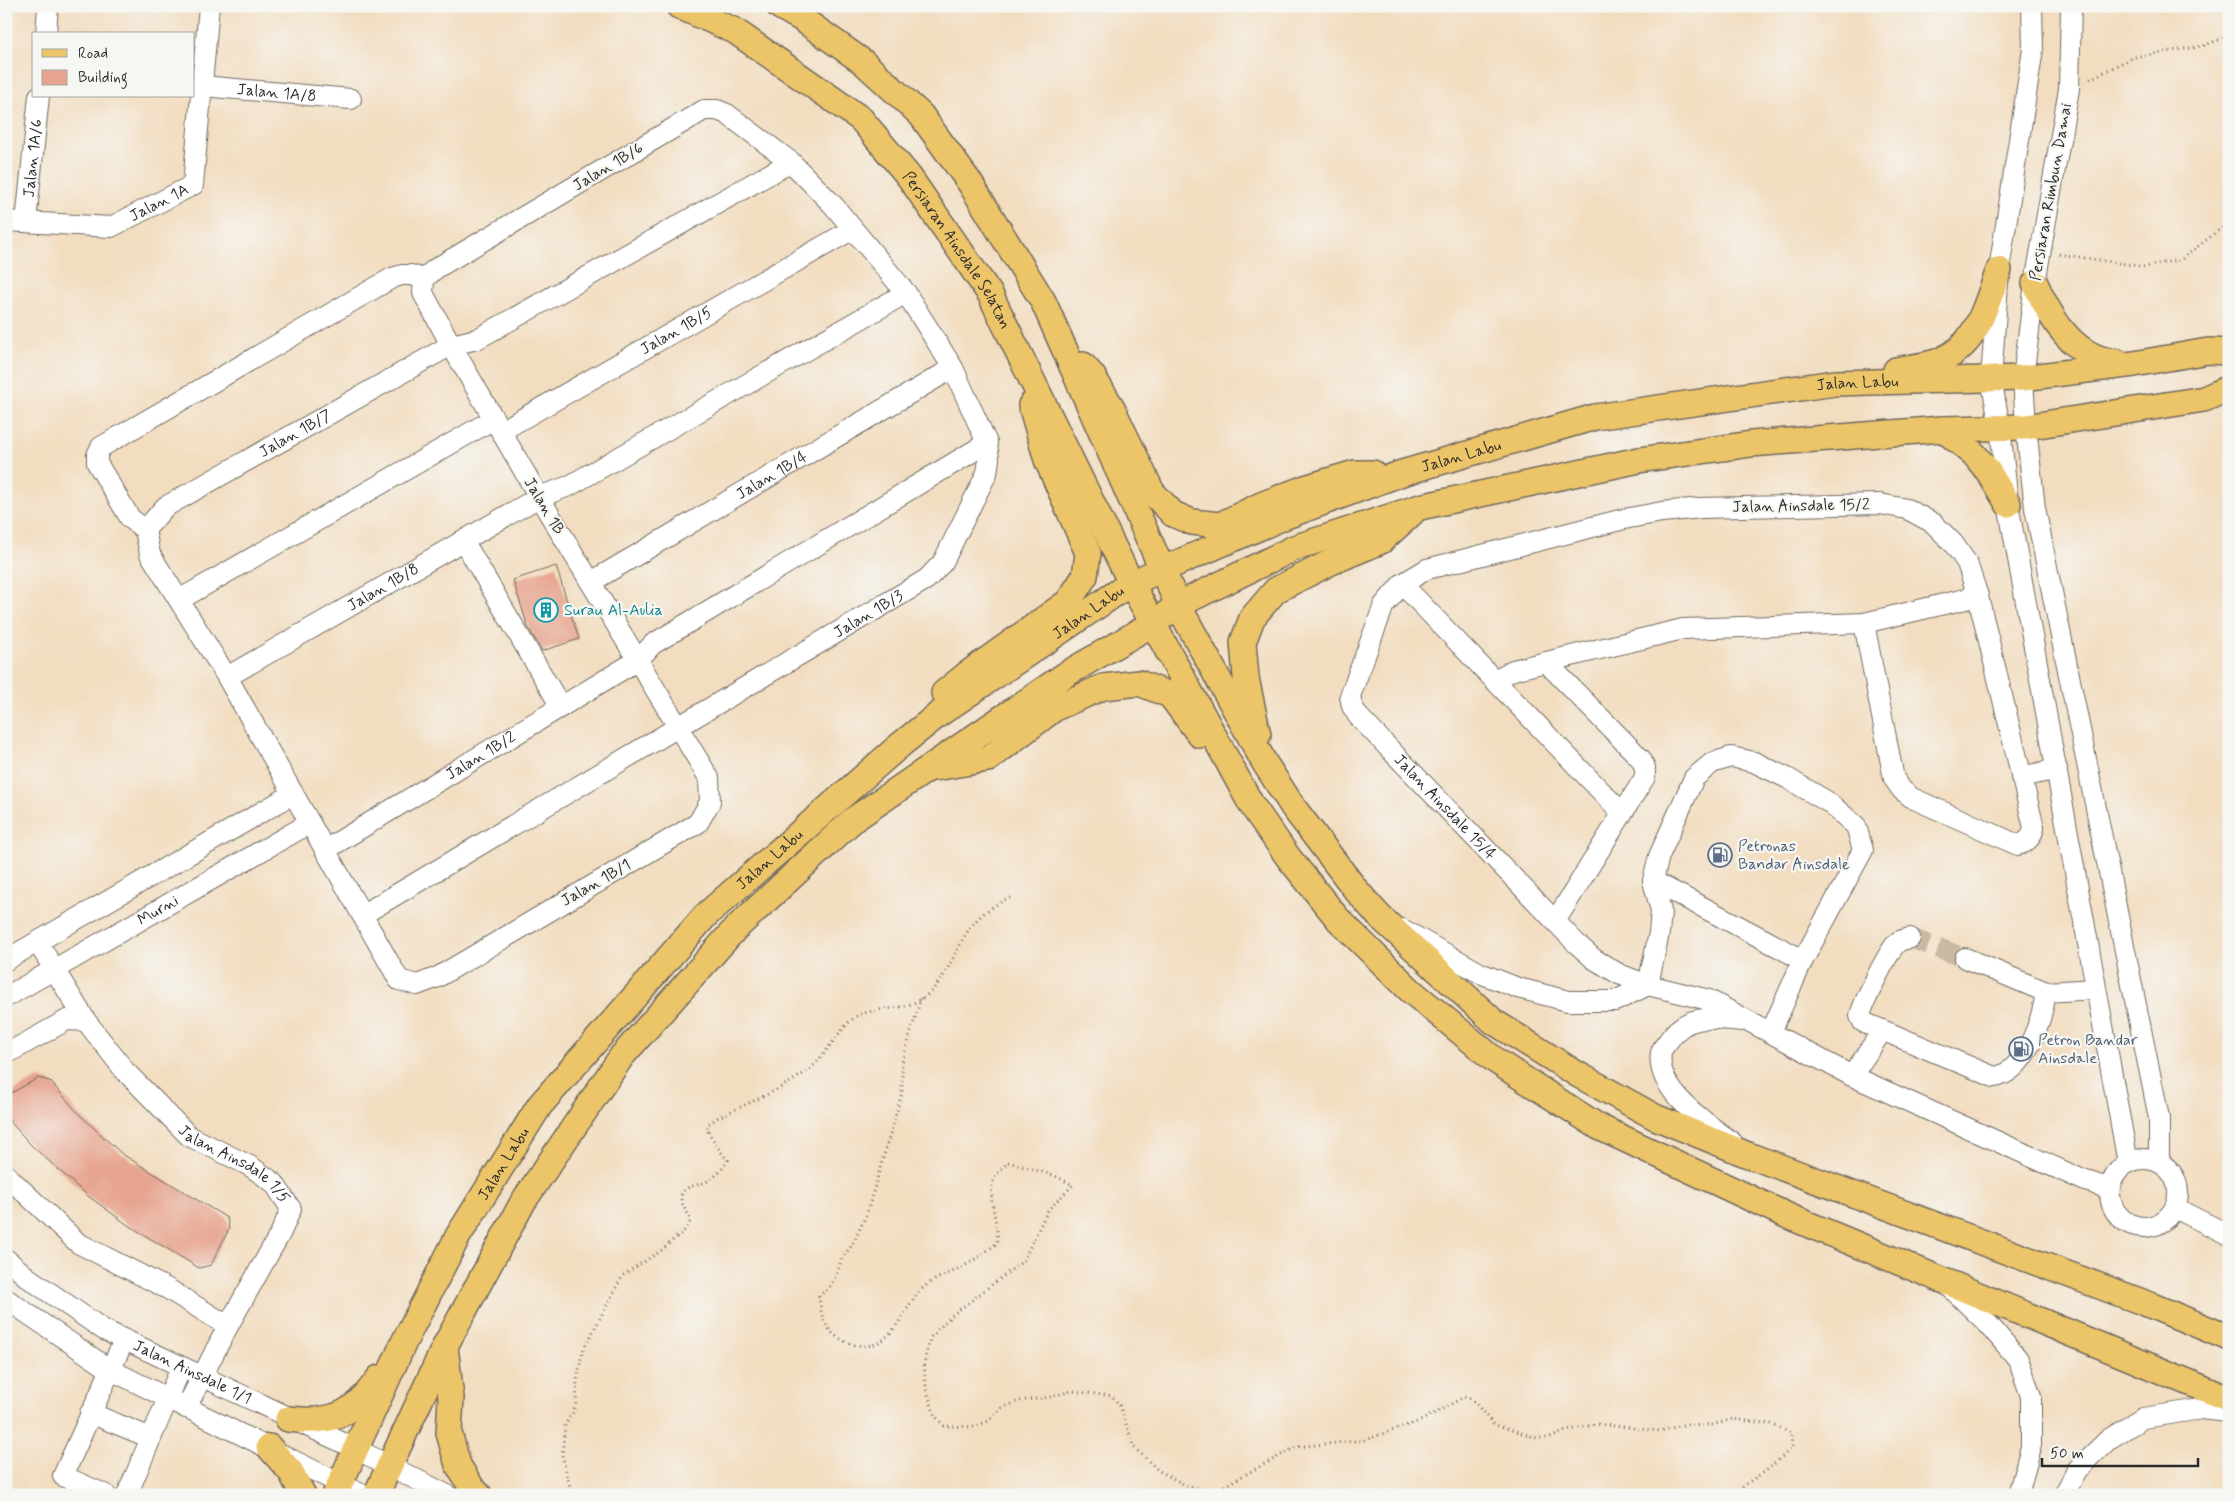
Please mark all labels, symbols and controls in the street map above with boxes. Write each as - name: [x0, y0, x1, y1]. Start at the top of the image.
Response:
- legend: [32, 32, 195, 98]
- text: Road: [78, 44, 108, 64]
- text: Building: [78, 68, 128, 89]
- street label: Jalan 1A/8: [236, 79, 317, 106]
- street label: Persiaran Rimbun Damai: [2025, 101, 2077, 282]
- street label: Jalan 1A/6: [18, 118, 47, 199]
- street label: Jalan 1B/6: [569, 138, 647, 196]
- street label: Persiaran Ainsdale Selatan: [898, 167, 1016, 332]
- street label: Jalan 1A: [126, 179, 192, 226]
- street label: Jalan 1B/5: [636, 301, 716, 359]
- street label: Jalan Labu: [1815, 371, 1899, 396]
- street label: Jalan 1B/7: [255, 404, 335, 462]
- street label: Jalan Labu: [1419, 434, 1504, 477]
- street label: Jalan 1B/4: [732, 446, 811, 504]
- street label: Jalan 1B: [519, 473, 569, 539]
- street label: Jalan Ainsdale 15/2: [1732, 494, 1870, 518]
- street label: Jalan 1B/8: [343, 558, 423, 616]
- street label: Jalan Labu: [1048, 580, 1128, 644]
- street label: Jalan 1B/3: [830, 585, 907, 643]
- building icon: Surau Al-Aulia: [533, 597, 559, 623]
- place label: Surau Al-Aulia: [564, 600, 663, 621]
- street label: Jalan 1B/2: [442, 726, 520, 785]
- street label: Jalan Ainsdale 15/4: [1389, 749, 1501, 864]
- street label: Jalan Labu: [732, 824, 807, 894]
- place label: Petronas Bandar Ainsdale: [1738, 836, 1850, 875]
- fuel station icon: Petronas Bandar Ainsdale: [1707, 842, 1733, 868]
- street label: Jalan 1B/1: [557, 855, 635, 911]
- street label: Murni: [133, 890, 182, 930]
- place label: Petron Bandar Ainsdale: [2038, 1030, 2138, 1069]
- fuel station icon: Petron Bandar Ainsdale: [2008, 1036, 2034, 1062]
- street label: Jalan Ainsdale 1/5: [173, 1120, 295, 1207]
- street label: Jalan Labu: [473, 1123, 534, 1204]
- street label: Jalan Ainsdale 1/1: [130, 1335, 255, 1409]
- scale bar: [2042, 1436, 2199, 1468]
- text: 50 m: [2050, 1444, 2084, 1464]

